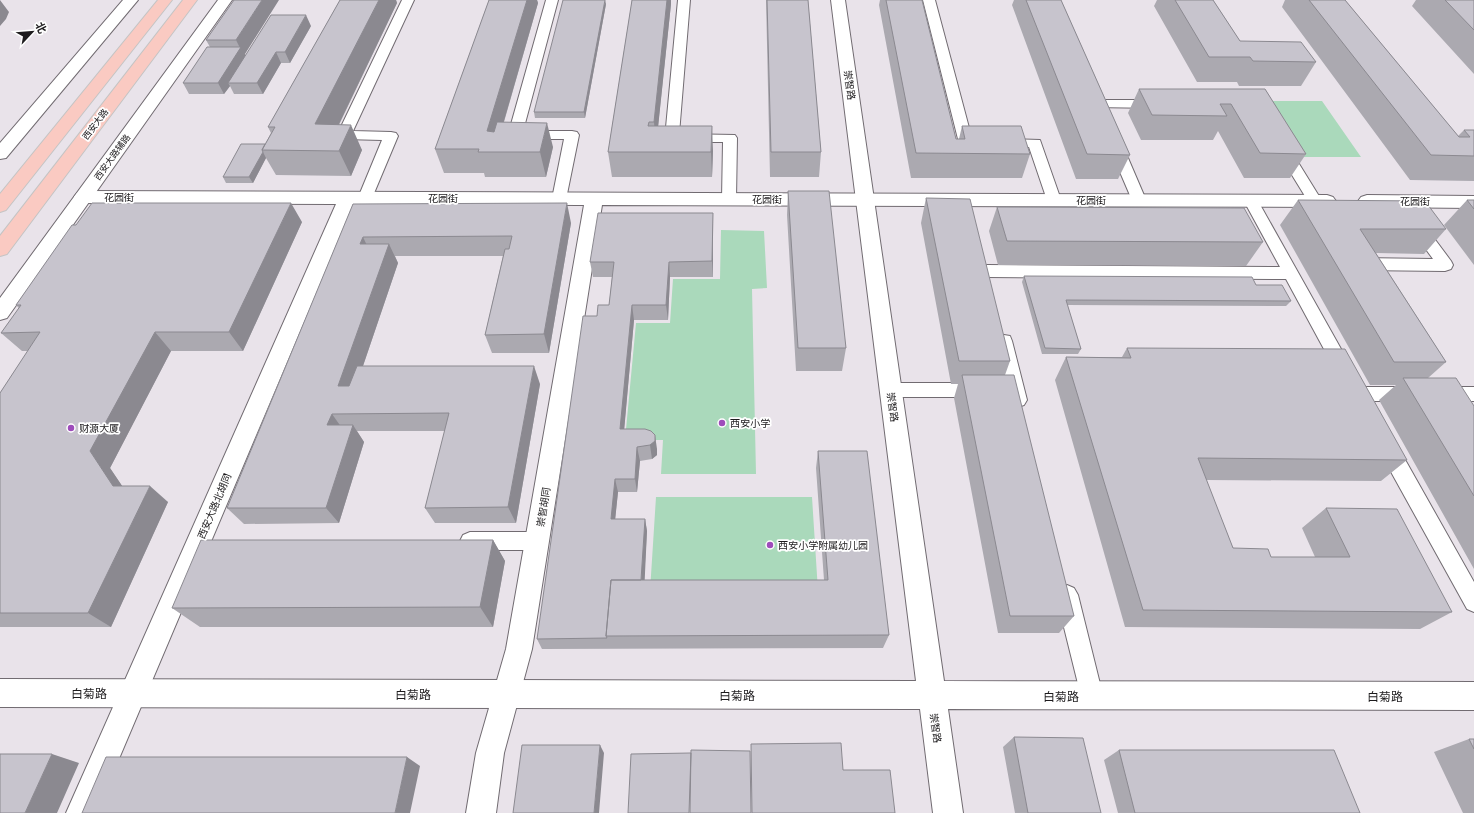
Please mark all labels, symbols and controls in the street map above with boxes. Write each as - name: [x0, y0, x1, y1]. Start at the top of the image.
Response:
- north arrow: [12, 12, 52, 52]
- text: 北: [33, 20, 50, 35]
- street label: 崇智路: [842, 69, 858, 101]
- street label: 西安大路: [80, 106, 110, 142]
- street label: 西安大路辅路: [92, 132, 132, 182]
- street label: 花园街: [104, 191, 134, 203]
- street label: 花园街: [428, 192, 458, 204]
- street label: 花园街: [752, 193, 782, 205]
- street label: 花园街: [1076, 194, 1106, 206]
- street label: 花园街: [1400, 195, 1430, 207]
- street label: 崇智路: [885, 391, 901, 423]
- place label: 西安小学: [730, 417, 770, 429]
- marker: 西安小学: [717, 418, 727, 428]
- place label: 财源大厦: [79, 422, 119, 434]
- marker: 财源大厦: [66, 423, 76, 433]
- street label: 西安大路北胡同: [195, 471, 233, 541]
- street label: 崇智胡同: [534, 486, 552, 528]
- place label: 西安小学附属幼儿园: [778, 539, 868, 551]
- marker: 西安小学附属幼儿园: [765, 540, 775, 550]
- street label: 白菊路: [71, 686, 107, 700]
- street label: 白菊路: [395, 687, 431, 701]
- street label: 白菊路: [719, 688, 755, 702]
- street label: 白菊路: [1043, 689, 1079, 703]
- street label: 白菊路: [1367, 689, 1403, 703]
- street label: 崇智路: [928, 712, 944, 744]

